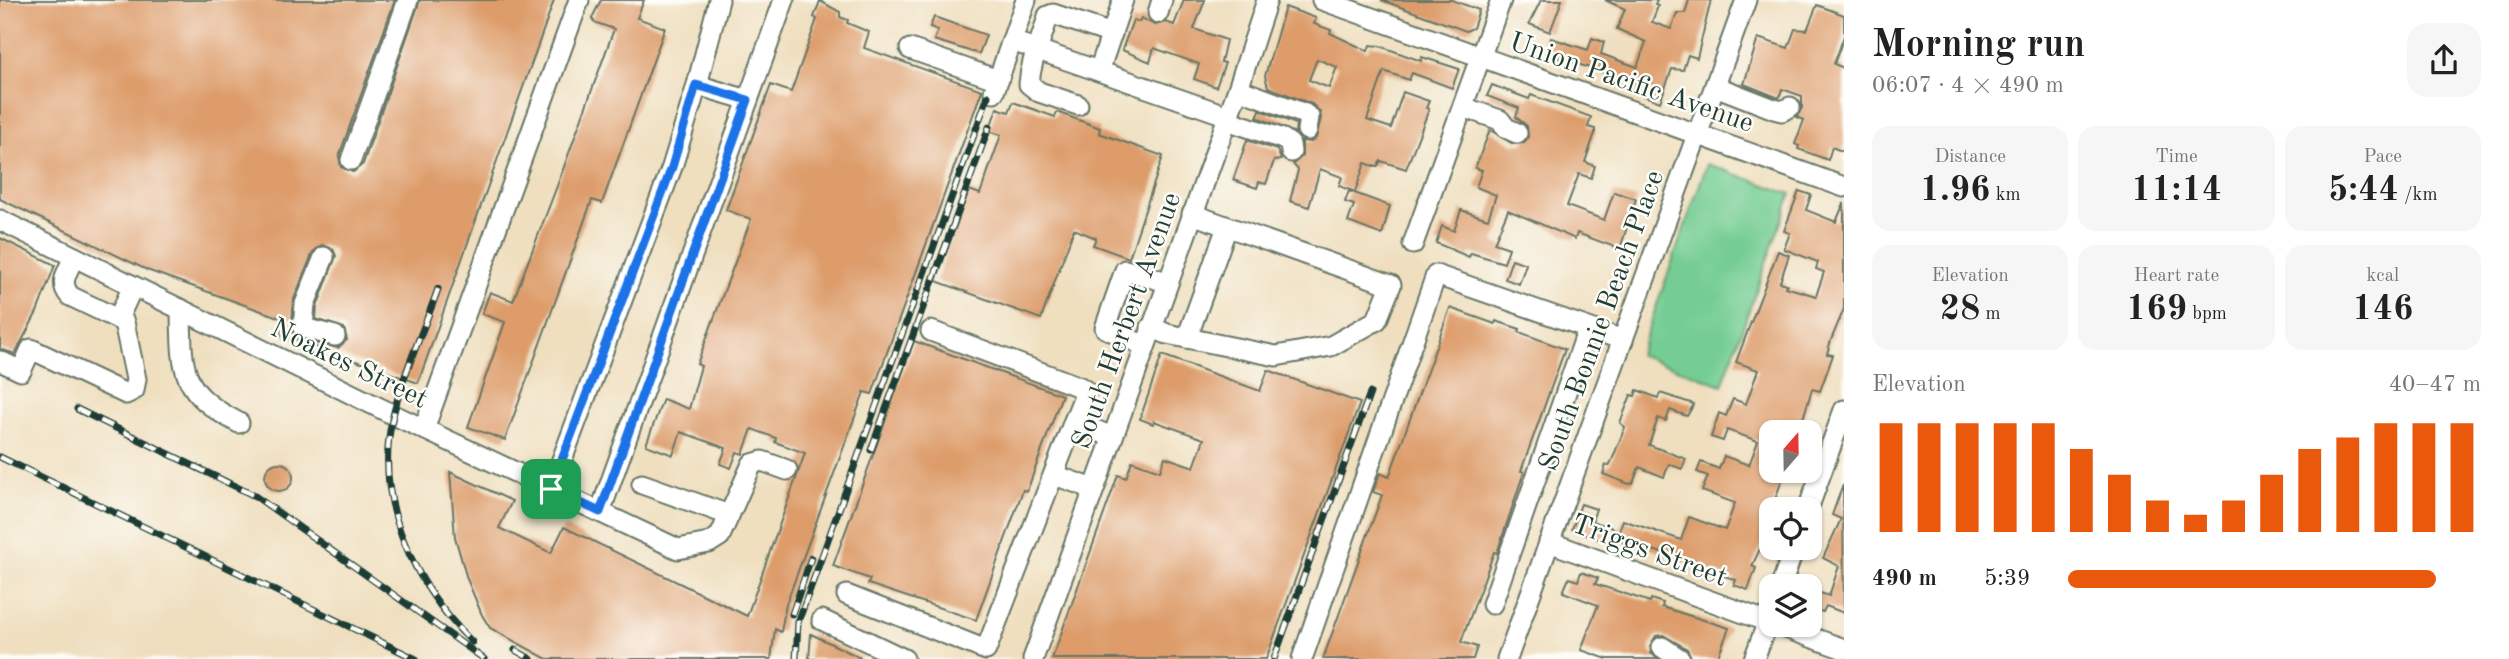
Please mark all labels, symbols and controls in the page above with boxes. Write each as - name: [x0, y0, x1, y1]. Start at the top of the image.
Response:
- button: share: [2407, 23, 2481, 97]
- text: Morning run: [1872, 27, 2085, 65]
- street label: Union Pacific Avenue: [1505, 29, 1757, 139]
- text: 06:07 · 4 × 490 m: [1872, 74, 2064, 97]
- text: Distance: [1934, 148, 2006, 167]
- text: Time: [2155, 148, 2198, 167]
- text: Pace: [2364, 148, 2402, 167]
- street label: South Bonnie Beach Place: [1535, 167, 1670, 475]
- text: 1.96: [1920, 173, 1990, 208]
- text: 11:14: [2131, 173, 2222, 208]
- text: 5:44: [2328, 173, 2399, 208]
- text: km: [1990, 186, 2021, 205]
- text: /km: [2399, 186, 2438, 205]
- street label: South Herbert Avenue: [1068, 189, 1187, 453]
- text: Elevation: [1932, 267, 2009, 286]
- text: Heart rate: [2134, 267, 2219, 286]
- text: kcal: [2366, 267, 2399, 286]
- text: 28: [1940, 292, 1980, 327]
- text: 169: [2126, 292, 2187, 327]
- text: 146: [2352, 292, 2413, 327]
- text: m: [1980, 305, 2001, 324]
- text: bpm: [2187, 305, 2227, 324]
- street label: Noakes Street: [266, 315, 432, 415]
- text: Elevation: [1872, 373, 1966, 396]
- text: 40–47 m: [2389, 373, 2481, 396]
- north arrow: [1759, 420, 1822, 483]
- map controls: [1759, 420, 1822, 637]
- pin: [521, 459, 581, 519]
- icon: arrive: [532, 470, 570, 508]
- button: locate: [1759, 497, 1822, 560]
- street label: Triggs Street: [1567, 511, 1731, 593]
- text: 490 m: [1872, 567, 1937, 590]
- text: 5:39: [1984, 567, 2030, 590]
- button: layers: [1759, 574, 1822, 637]

